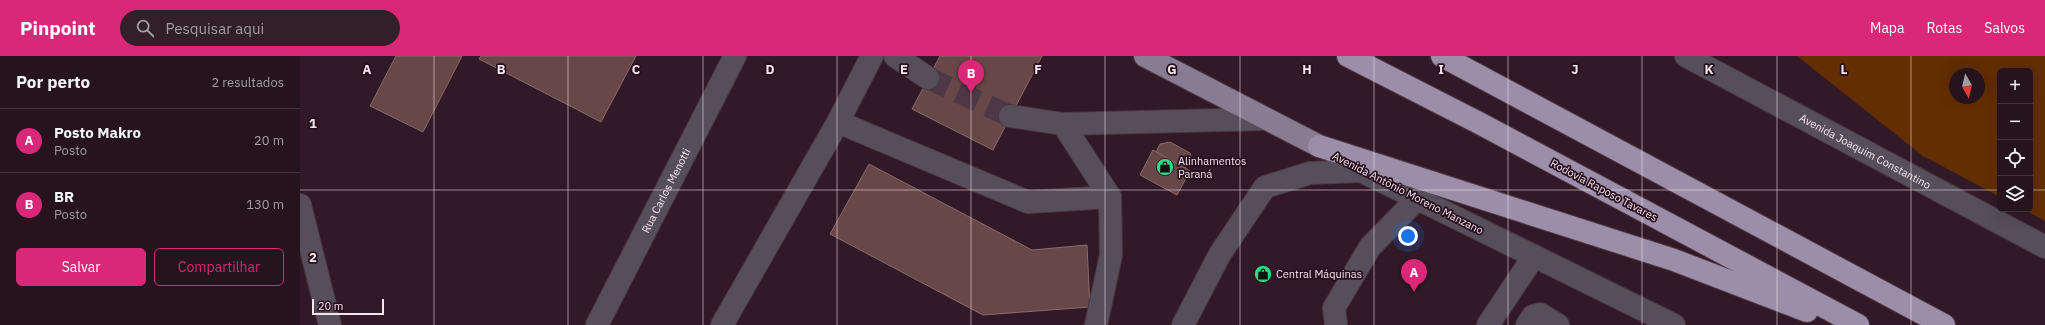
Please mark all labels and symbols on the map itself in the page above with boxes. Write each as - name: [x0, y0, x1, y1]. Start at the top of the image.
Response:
- pin: B: [958, 60, 984, 93]
- text: A: [363, 61, 372, 78]
- text: B: [497, 61, 506, 78]
- text: C: [632, 61, 641, 78]
- text: D: [765, 61, 775, 78]
- text: E: [900, 61, 908, 78]
- text: F: [1034, 61, 1042, 78]
- text: G: [1167, 61, 1177, 78]
- text: H: [1302, 61, 1312, 78]
- text: I: [1438, 61, 1444, 78]
- text: J: [1571, 61, 1579, 78]
- text: K: [1704, 61, 1714, 78]
- text: L: [1841, 61, 1848, 78]
- north arrow: [1949, 68, 1985, 104]
- street label: Avenida Joaquim Constantino: [1797, 111, 1933, 192]
- text: 1: [309, 115, 317, 132]
- street label: Rua Carlos Menotti: [638, 146, 693, 235]
- street label: Avenida Antônio Moreno Manzano: [1330, 149, 1486, 237]
- place label: Alinhamentos Paraná: [1178, 154, 1246, 181]
- street label: Rodovia Raposo Tavares: [1548, 156, 1660, 224]
- shop icon: Alinhamentos Paraná: [1155, 157, 1175, 177]
- your location: [1398, 226, 1418, 246]
- text: 2: [309, 249, 317, 266]
- pin: A: [1401, 259, 1427, 292]
- shop icon: Central Máquinas: [1253, 264, 1273, 284]
- place label: Central Máquinas: [1276, 267, 1362, 281]
- scale bar: [312, 297, 384, 316]

